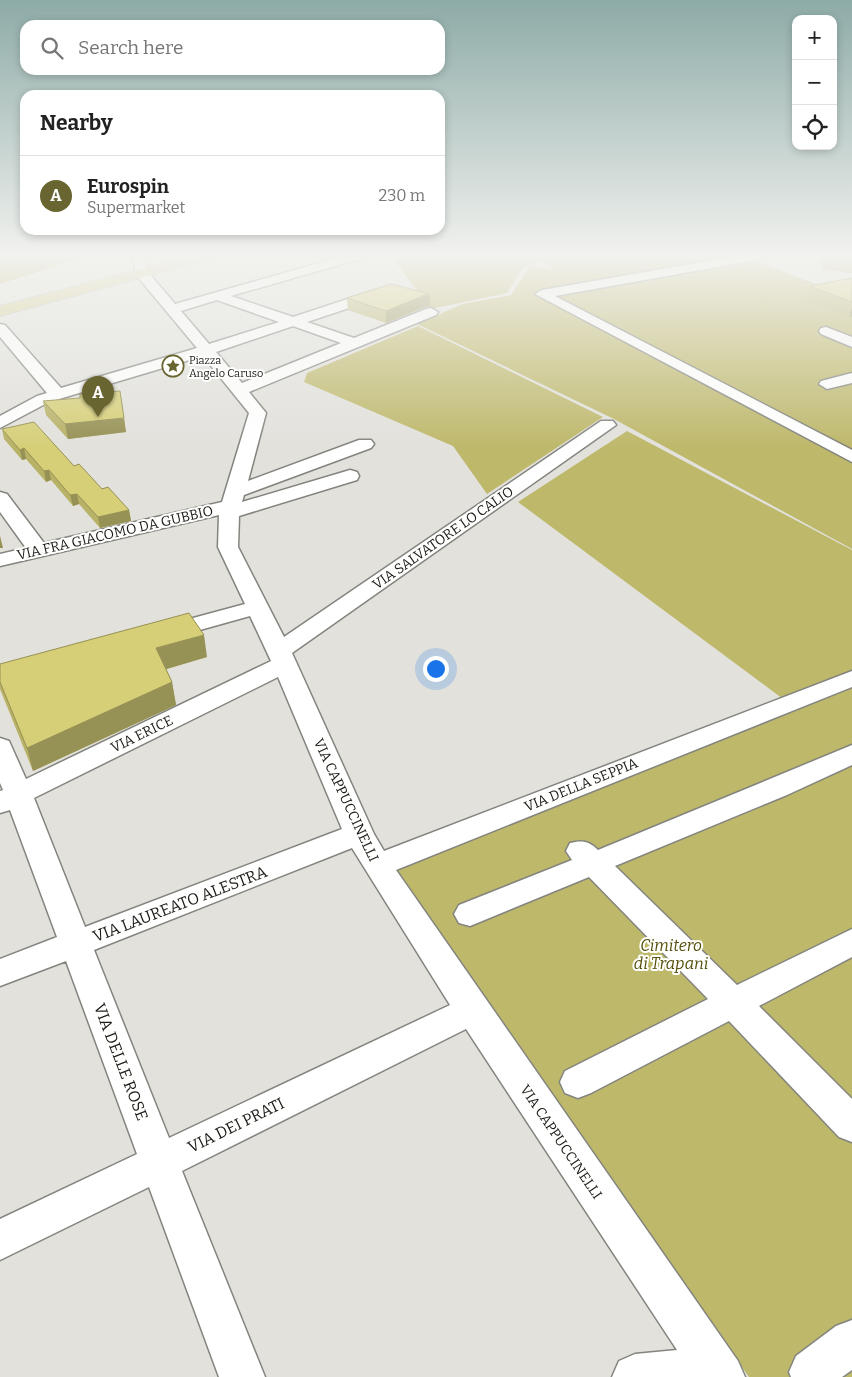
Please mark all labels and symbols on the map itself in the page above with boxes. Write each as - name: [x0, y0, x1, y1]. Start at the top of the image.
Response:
- place icon: Piazza Angelo Caruso: [161, 354, 185, 378]
- place label: Piazza Angelo Caruso: [189, 354, 263, 380]
- pin: A: [82, 376, 114, 417]
- street label: VIA SALVATORE LO CALIO: [369, 483, 517, 593]
- street label: VIA FRA GIACOMO DA GUBBIO: [15, 502, 215, 564]
- your location: [423, 656, 449, 682]
- street label: VIA ERICE: [108, 712, 176, 756]
- street label: VIA CAPPUCCINELLI: [310, 736, 382, 864]
- street label: VIA DELLA SEPPIA: [522, 754, 640, 815]
- street label: VIA LAUREATO ALESTRA: [90, 862, 270, 946]
- park label: Cimitero di Trapani: [634, 936, 709, 973]
- street label: VIA DELLE ROSE: [90, 1001, 152, 1123]
- street label: VIA CAPPUCCINELLI: [516, 1082, 606, 1202]
- street label: VIA DEI PRATI: [185, 1093, 287, 1157]

